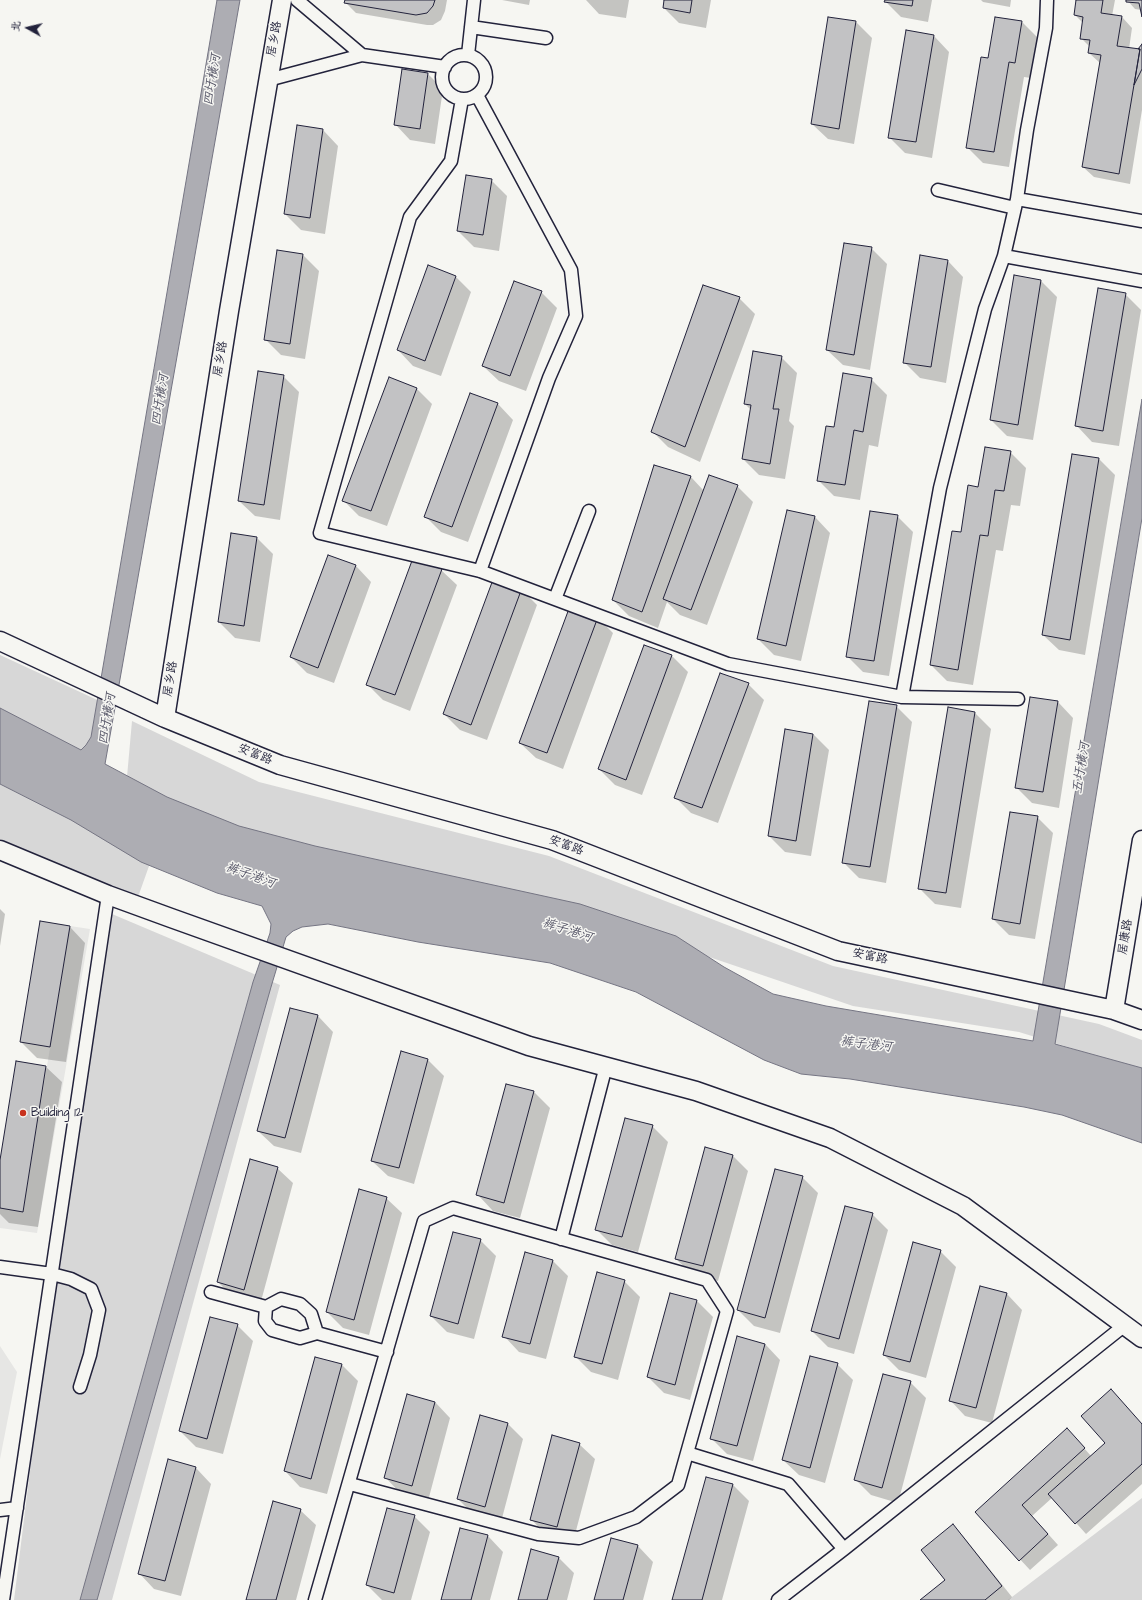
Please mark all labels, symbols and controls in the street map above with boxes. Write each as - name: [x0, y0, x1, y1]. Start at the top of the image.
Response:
- north arrow: [8, 8, 48, 48]
- text: 北: [7, 20, 24, 33]
- street label: 居乡路: [265, 20, 285, 58]
- water label: 四圩横河: [201, 53, 225, 107]
- street label: 居乡路: [211, 340, 231, 378]
- water label: 四圩横河: [149, 373, 173, 427]
- street label: 居乡路: [161, 660, 181, 698]
- water label: 四圩横河: [96, 692, 120, 746]
- water label: 五圩横河: [1070, 741, 1094, 795]
- street label: 安富路: [236, 742, 274, 768]
- street label: 安富路: [547, 833, 585, 859]
- water label: 裤子港河: [223, 860, 277, 892]
- water label: 裤子港河: [540, 916, 594, 946]
- street label: 居康路: [1116, 918, 1136, 956]
- street label: 安富路: [851, 946, 889, 968]
- water label: 裤子港河: [839, 1034, 893, 1056]
- place label: Building 12: [31, 1106, 83, 1120]
- marker: Building 12: [18, 1108, 28, 1118]

